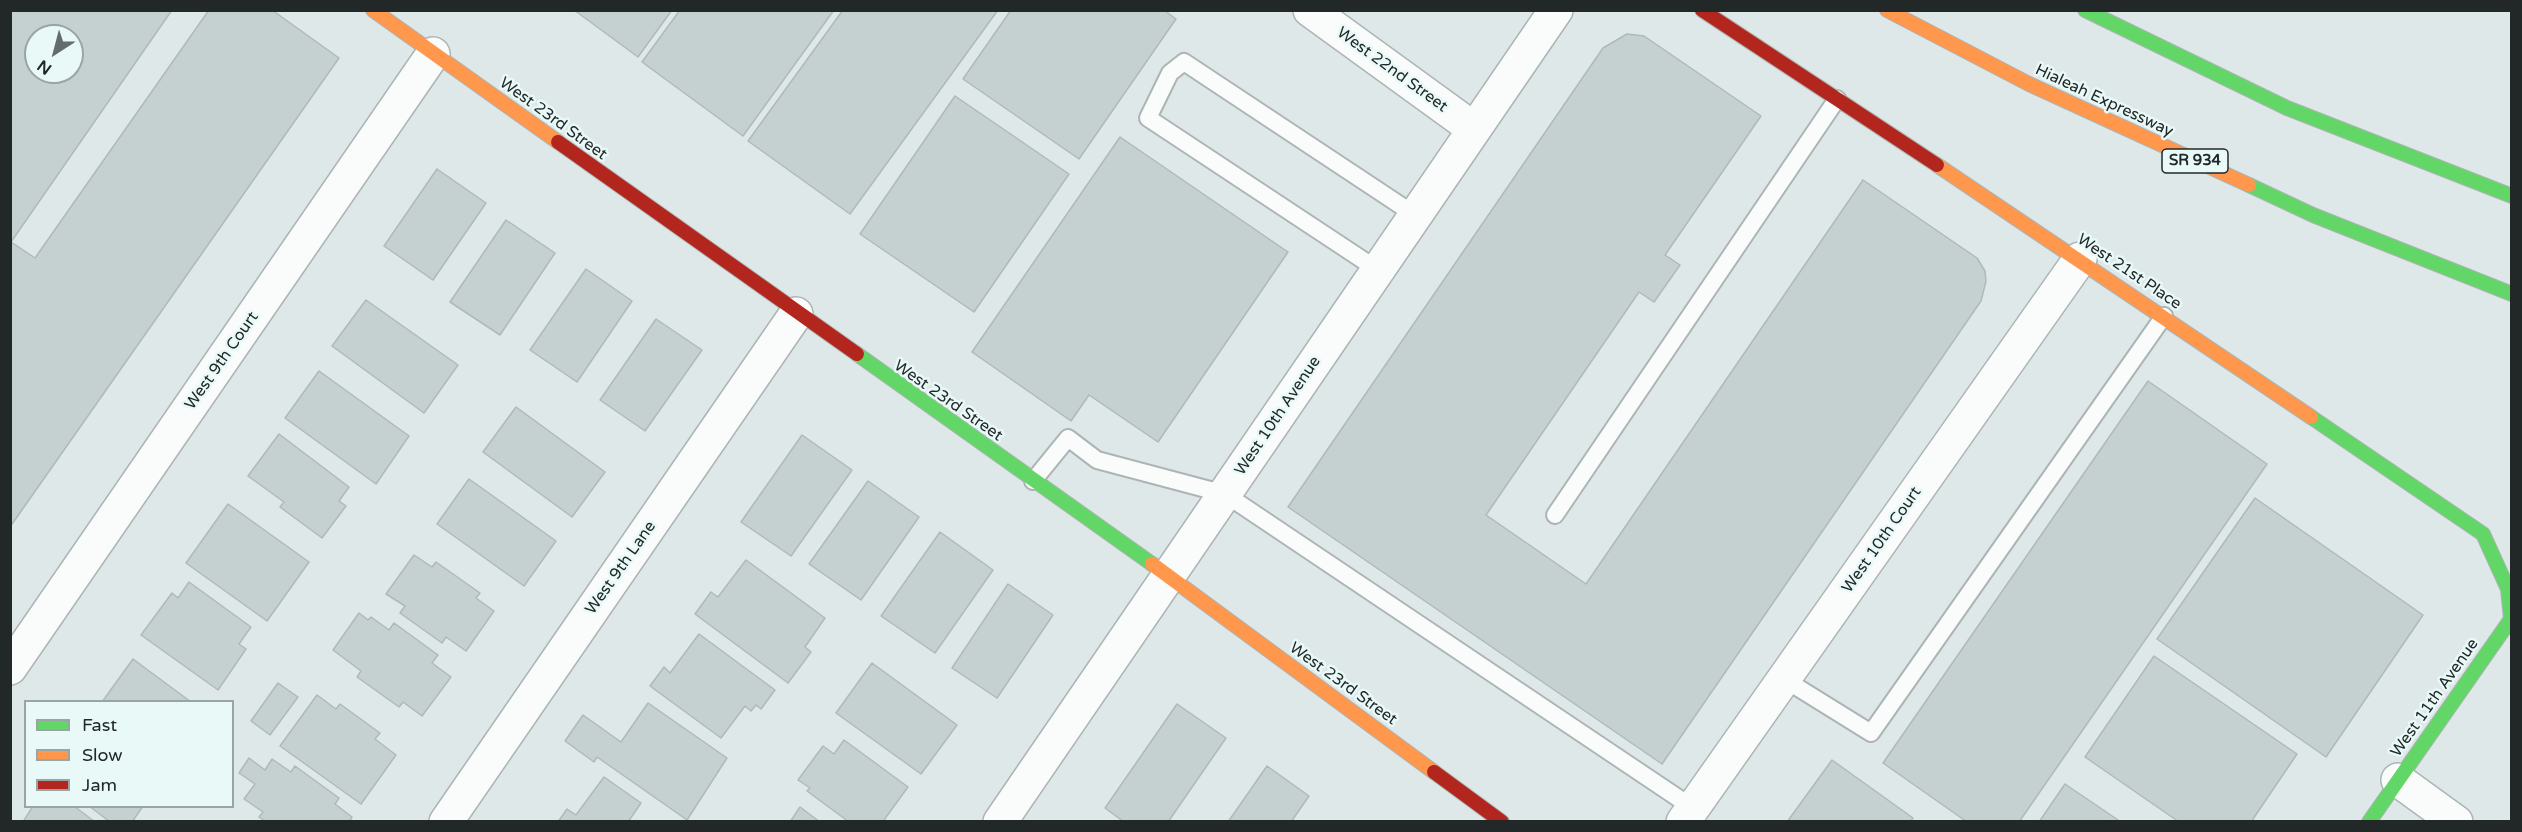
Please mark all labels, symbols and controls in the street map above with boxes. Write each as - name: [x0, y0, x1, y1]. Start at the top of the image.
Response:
- street label: West 22nd Street: [1333, 23, 1451, 117]
- north arrow: [24, 24, 84, 84]
- text: N: [34, 55, 56, 79]
- street label: Hialeah Expressway: [2032, 61, 2176, 141]
- street label: West 23rd Street: [495, 74, 611, 164]
- road number: SR 934: [2162, 149, 2228, 173]
- street label: West 21st Place: [2073, 230, 2185, 314]
- street label: West 9th Court: [181, 308, 263, 414]
- street label: West 10th Avenue: [1231, 353, 1325, 479]
- street label: West 23rd Street: [890, 356, 1006, 446]
- street label: West 10th Court: [1838, 483, 1926, 597]
- street label: West 9th Lane: [582, 518, 660, 618]
- street label: West 11th Avenue: [2387, 635, 2483, 761]
- street label: West 23rd Street: [1285, 639, 1401, 729]
- legend: [24, 700, 234, 808]
- text: Fast: [82, 714, 117, 736]
- text: Slow: [82, 744, 123, 766]
- text: Jam: [82, 774, 117, 796]

